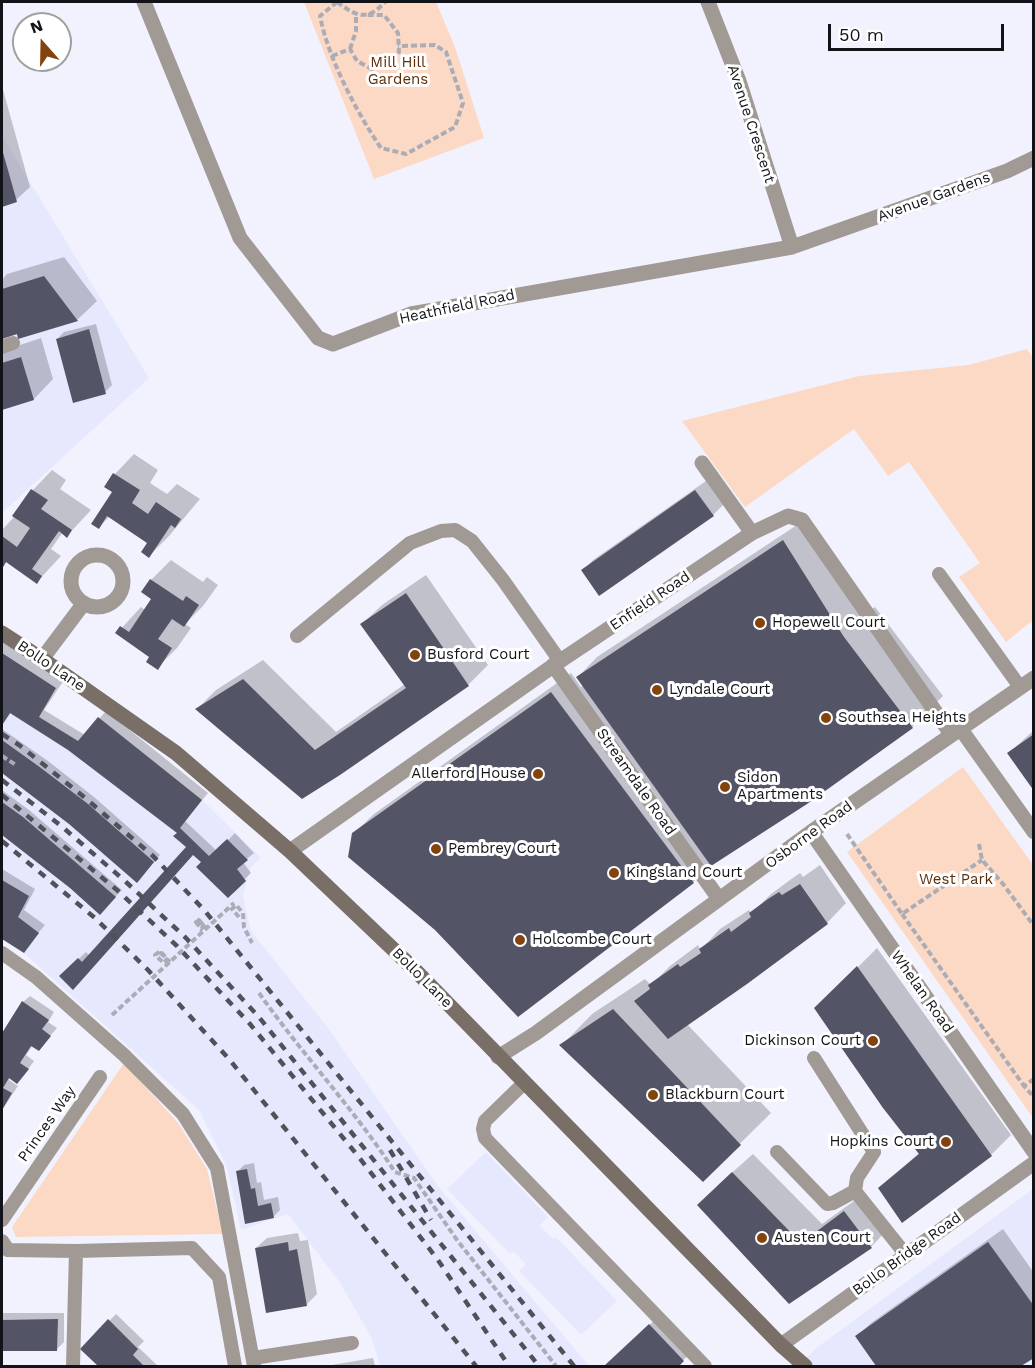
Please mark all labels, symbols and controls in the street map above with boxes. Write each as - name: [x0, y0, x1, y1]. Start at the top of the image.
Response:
- north arrow: [12, 12, 72, 72]
- scale bar: [831, 12, 1006, 50]
- text: N: [28, 16, 45, 37]
- text: 50 m: [839, 24, 884, 45]
- park label: Mill Hill Gardens: [368, 54, 428, 89]
- street label: Avenue Crescent: [723, 63, 779, 185]
- street label: Avenue Gardens: [875, 168, 993, 226]
- street label: Heathfield Road: [398, 286, 516, 328]
- street label: Enfield Road: [606, 568, 694, 634]
- place label: Hopewell Court: [772, 614, 886, 632]
- marker: Hopewell Court: [753, 616, 767, 630]
- street label: Bollo Lane: [14, 637, 88, 695]
- place label: Busford Court: [427, 646, 530, 664]
- marker: Busford Court: [408, 648, 422, 662]
- place label: Lyndale Court: [669, 681, 770, 699]
- marker: Lyndale Court: [650, 683, 664, 697]
- place label: Southsea Heights: [838, 709, 966, 727]
- marker: Southsea Heights: [819, 711, 833, 725]
- street label: Streamdale Road: [592, 725, 680, 839]
- place label: Allerford House: [411, 765, 526, 783]
- marker: Allerford House: [531, 767, 545, 781]
- place label: Sidon Apartments: [737, 769, 823, 804]
- marker: Sidon Apartments: [718, 780, 732, 794]
- street label: Osborne Road: [762, 797, 856, 873]
- place label: Pembrey Court: [448, 840, 557, 858]
- marker: Pembrey Court: [429, 842, 443, 856]
- place label: Kingsland Court: [626, 864, 742, 882]
- marker: Kingsland Court: [607, 866, 621, 880]
- park label: West Park: [919, 871, 993, 889]
- place label: Holcombe Court: [532, 931, 652, 949]
- marker: Holcombe Court: [513, 933, 527, 947]
- street label: Bollo Lane: [388, 944, 456, 1012]
- street label: Whelan Road: [887, 947, 957, 1037]
- place label: Dickinson Court: [744, 1032, 861, 1050]
- marker: Dickinson Court: [866, 1034, 880, 1048]
- street label: Princes Way: [14, 1083, 80, 1165]
- place label: Blackburn Court: [665, 1086, 784, 1104]
- marker: Blackburn Court: [646, 1088, 660, 1102]
- place label: Hopkins Court: [829, 1133, 934, 1151]
- marker: Hopkins Court: [939, 1135, 953, 1149]
- street label: Bollo Bridge Road: [849, 1209, 965, 1299]
- place label: Austen Court: [774, 1229, 871, 1247]
- marker: Austen Court: [755, 1231, 769, 1245]

